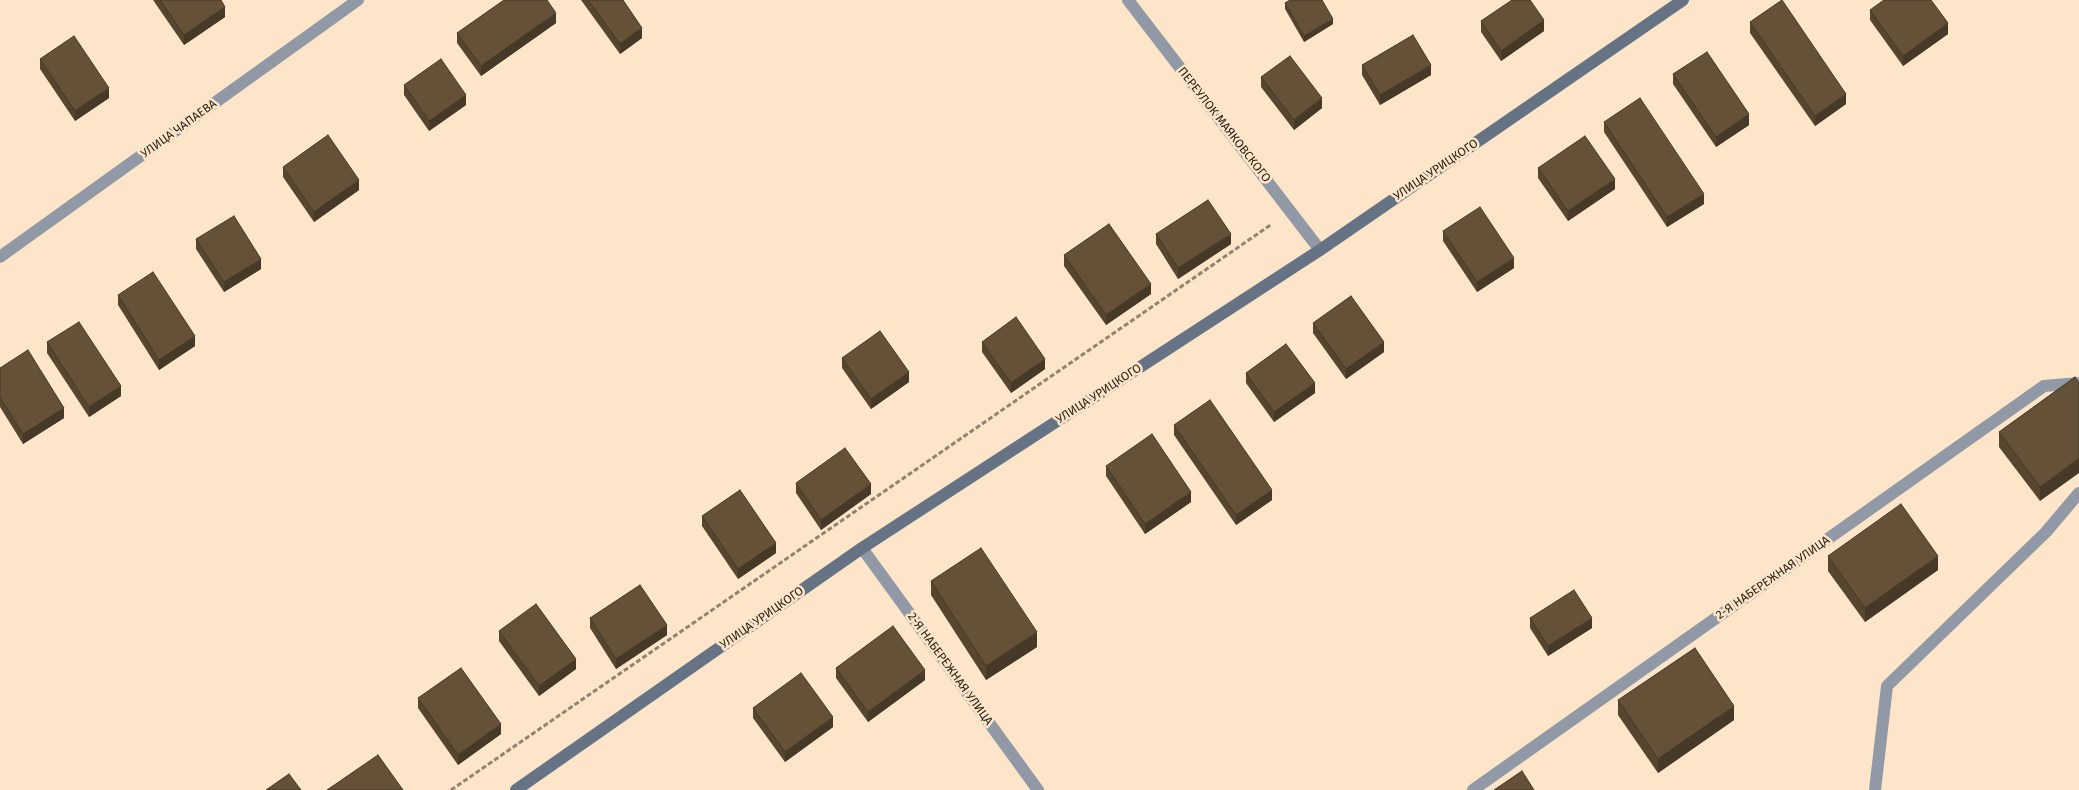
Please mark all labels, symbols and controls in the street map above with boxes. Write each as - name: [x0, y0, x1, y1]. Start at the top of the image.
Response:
- street label: ПЕРЕУЛОК МАЯКОВСКОГО: [1175, 65, 1273, 185]
- street label: УЛИЦА ЧАПАЕВА: [138, 97, 220, 161]
- street label: УЛИЦА УРИЦКОГО: [1391, 136, 1481, 204]
- street label: УЛИЦА УРИЦКОГО: [1054, 361, 1144, 427]
- street label: 2-Я НАБЕРЕЖНАЯ УЛИЦА: [1713, 533, 1833, 623]
- street label: УЛИЦА УРИЦКОГО: [717, 584, 807, 652]
- street label: 2-Я НАБЕРЕЖНАЯ УЛИЦА: [904, 610, 996, 728]

